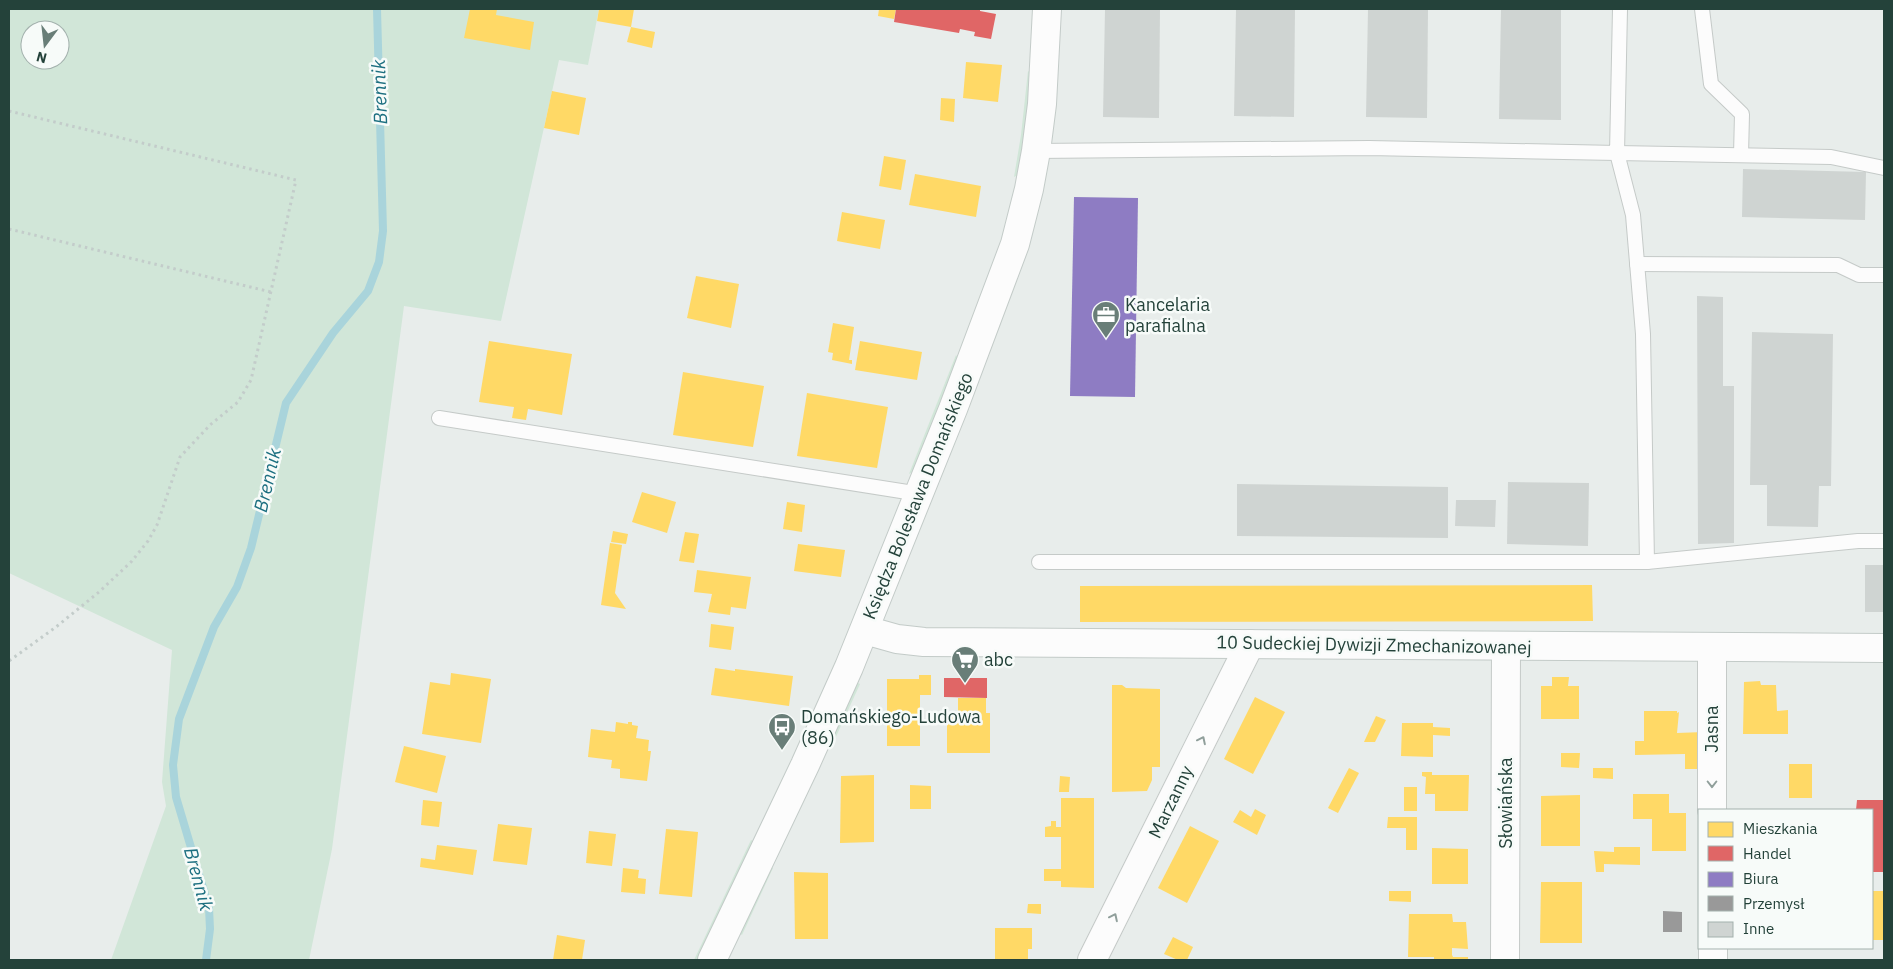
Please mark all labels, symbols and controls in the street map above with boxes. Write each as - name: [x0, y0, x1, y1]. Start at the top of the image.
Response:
- north arrow: [20, 20, 70, 70]
- text: N: [34, 48, 49, 68]
- water label: Brennik: [366, 58, 392, 125]
- place label: Kancelaria parafialna: [1125, 293, 1210, 337]
- office icon: Kancelaria parafialna: [1091, 300, 1121, 339]
- street label: Księdza Bolesława Domańskiego: [857, 369, 978, 623]
- water label: Brennik: [248, 445, 286, 514]
- street label: 10 Sudeckiej Dywizji Zmechanizowanej: [1216, 630, 1532, 659]
- supermarket icon: abc: [950, 645, 980, 684]
- place label: abc: [984, 648, 1013, 671]
- place label: Domańskiego-Ludowa (86): [801, 705, 981, 749]
- street label: Jasna: [1700, 705, 1723, 753]
- bus stop icon: Domańskiego-Ludowa (86): [767, 712, 797, 751]
- one-way arrow: [1196, 736, 1206, 745]
- street label: Słowiańska: [1494, 757, 1517, 849]
- street label: Marzanny: [1143, 762, 1198, 842]
- one-way arrow: [1707, 780, 1717, 788]
- legend: [1698, 809, 1873, 949]
- text: Mieszkania: [1743, 819, 1817, 838]
- text: Handel: [1743, 844, 1791, 863]
- water label: Brennik: [179, 845, 219, 914]
- text: Biura: [1743, 869, 1779, 888]
- text: Przemysł: [1743, 894, 1805, 913]
- one-way arrow: [1108, 913, 1118, 922]
- text: Inne: [1743, 919, 1774, 938]

